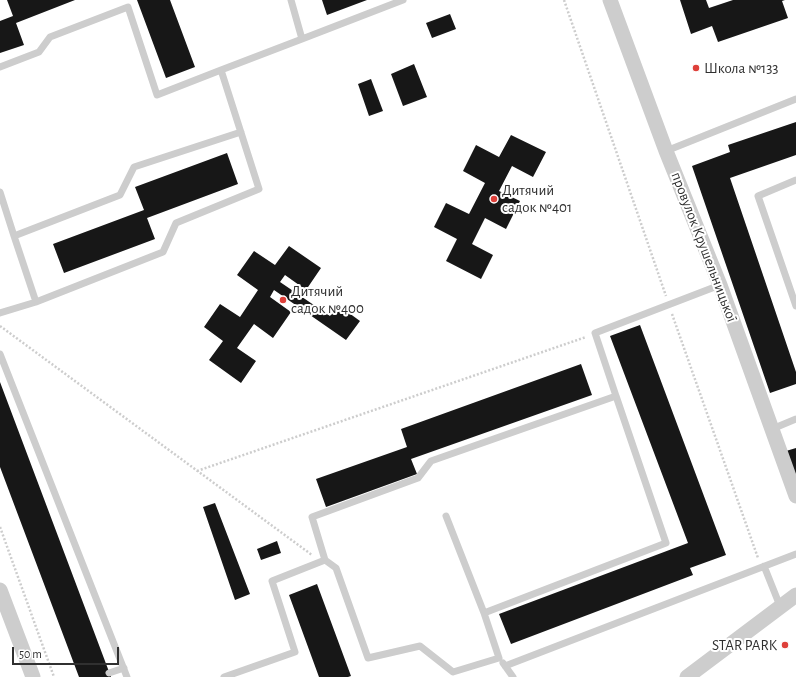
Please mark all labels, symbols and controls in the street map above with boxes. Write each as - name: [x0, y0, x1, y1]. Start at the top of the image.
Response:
- place label: Школа №133: [704, 59, 779, 77]
- marker: Школа №133: [691, 63, 701, 73]
- street label: провулок Крушельницької: [667, 169, 741, 325]
- place label: Дитячий садок №401: [502, 181, 572, 216]
- marker: Дитячий садок №401: [489, 194, 499, 204]
- place label: Дитячий садок №400: [291, 282, 364, 317]
- marker: Дитячий садок №400: [278, 295, 288, 305]
- place label: STAR PARK: [712, 636, 777, 654]
- scale bar: [14, 639, 121, 665]
- marker: STAR PARK: [780, 640, 790, 650]
- text: 50 m: [19, 648, 42, 660]

